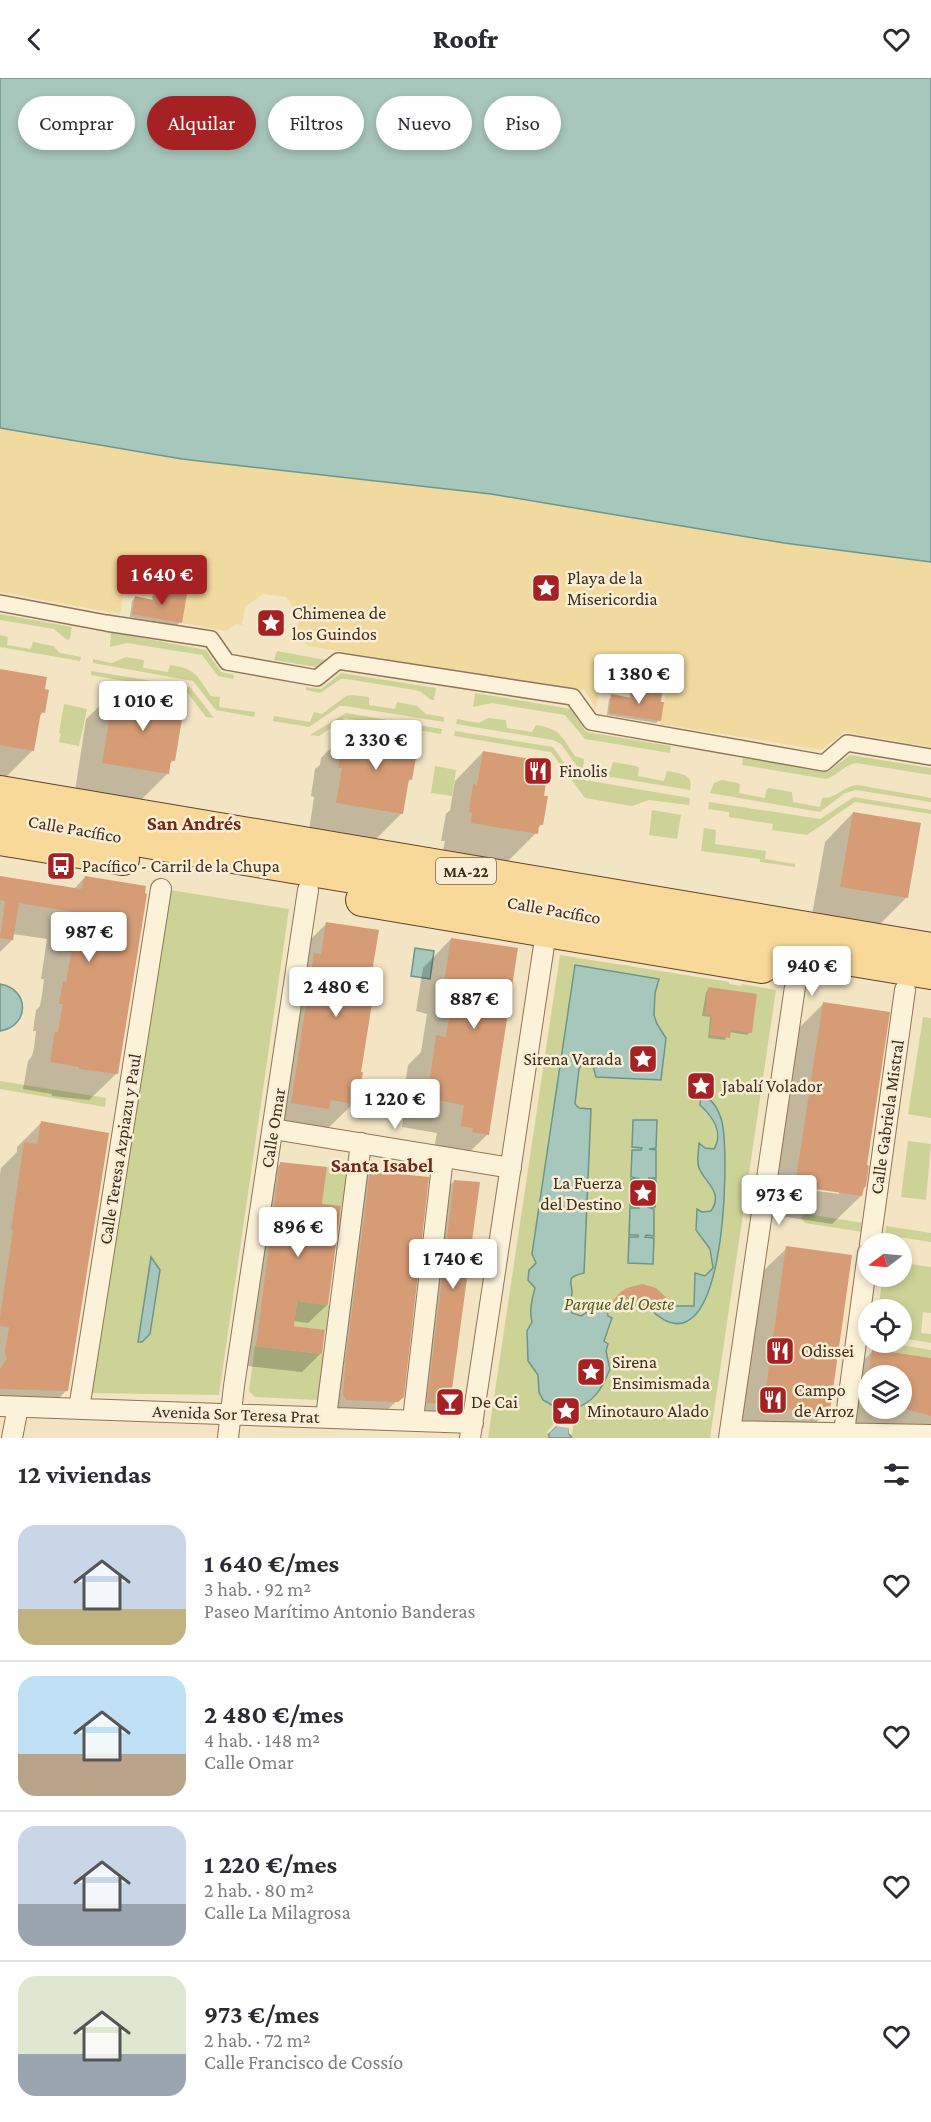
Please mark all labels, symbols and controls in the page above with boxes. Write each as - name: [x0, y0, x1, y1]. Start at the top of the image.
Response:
- icon: back: [18, 23, 51, 56]
- icon: heart: [880, 23, 913, 56]
- text: Roofr: [433, 24, 498, 54]
- chip: Comprar: [18, 96, 135, 150]
- chip: Alquilar: [147, 96, 256, 150]
- chip: Filtros: [268, 96, 364, 150]
- chip: Nuevo: [376, 96, 472, 150]
- chip: Piso: [484, 96, 561, 150]
- pin: 1 640 €: [107, 555, 217, 606]
- text: 1 640 €: [131, 563, 193, 585]
- place label: Playa de la Misericordia: [567, 568, 658, 609]
- place icon: Playa de la Misericordia: [530, 572, 562, 604]
- place label: Chimenea de los Guindos: [292, 603, 386, 644]
- place icon: Chimenea de los Guindos: [255, 607, 287, 639]
- pin: 1 380 €: [584, 654, 694, 705]
- text: 1 380 €: [608, 662, 670, 684]
- pin: 1 010 €: [88, 681, 198, 732]
- text: 1 010 €: [113, 689, 173, 711]
- pin: 2 330 €: [321, 720, 431, 771]
- text: 2 330 €: [345, 728, 407, 750]
- restaurant icon: Finolis: [522, 755, 554, 787]
- place label: Finolis: [559, 761, 608, 781]
- street label: Calle Pacífico: [27, 811, 123, 847]
- district label: San Andrés: [147, 812, 241, 834]
- bus stop icon: Pacífico - Carril de la Chupa: [45, 850, 77, 882]
- place label: Pacífico - Carril de la Chupa: [82, 856, 280, 876]
- road number: MA-22: [436, 858, 496, 884]
- street label: Calle Pacífico: [506, 892, 602, 928]
- pin: 987 €: [47, 912, 131, 963]
- text: 987 €: [65, 920, 113, 942]
- pin: 940 €: [770, 946, 854, 997]
- text: 940 €: [787, 954, 837, 976]
- pin: 2 480 €: [281, 967, 391, 1018]
- text: 2 480 €: [303, 975, 369, 997]
- pin: 887 €: [432, 979, 516, 1030]
- text: 887 €: [449, 987, 499, 1009]
- street label: Calle Gabriela Mistral: [866, 1038, 908, 1196]
- place icon: Sirena Varada: [627, 1043, 659, 1075]
- place label: Sirena Varada: [524, 1049, 622, 1069]
- street label: Calle Teresa Azpiazu y Paul: [95, 1052, 145, 1246]
- place icon: Jabalí Volador: [685, 1070, 717, 1102]
- place label: Jabalí Volador: [720, 1076, 823, 1096]
- pin: 1 220 €: [340, 1079, 450, 1130]
- street label: Calle Omar: [257, 1086, 289, 1169]
- text: 1 220 €: [365, 1087, 425, 1109]
- district label: Santa Isabel: [331, 1154, 433, 1176]
- place label: La Fuerza del Destino: [540, 1173, 622, 1214]
- pin: 973 €: [737, 1175, 821, 1226]
- place icon: La Fuerza del Destino: [627, 1177, 659, 1209]
- text: 973 €: [756, 1183, 802, 1205]
- pin: 896 €: [256, 1207, 340, 1258]
- text: 896 €: [273, 1215, 323, 1237]
- north arrow: [858, 1233, 912, 1287]
- map controls: [858, 1233, 912, 1419]
- pin: 1 740 €: [398, 1239, 508, 1290]
- text: 1 740 €: [423, 1247, 483, 1269]
- park label: Parque del Oeste: [564, 1294, 674, 1314]
- button: locate: [858, 1299, 912, 1353]
- restaurant icon: Odissei: [764, 1335, 796, 1367]
- place label: Odissei: [801, 1341, 854, 1361]
- place label: Sirena Ensimismada: [612, 1352, 710, 1393]
- place icon: Sirena Ensimismada: [575, 1356, 607, 1388]
- button: layers: [858, 1365, 912, 1419]
- place label: Campo de Arroz: [794, 1380, 854, 1421]
- restaurant icon: Campo de Arroz: [757, 1384, 789, 1416]
- bar icon: De Cai: [434, 1386, 466, 1418]
- place label: De Cai: [471, 1392, 518, 1412]
- place icon: Minotauro Alado: [550, 1395, 582, 1427]
- street label: Avenida Sor Teresa Prat: [152, 1401, 321, 1427]
- place label: Minotauro Alado: [587, 1401, 709, 1421]
- icon: filters: [880, 1458, 913, 1491]
- text: 12 viviendas: [18, 1460, 151, 1489]
- icon: home: [66, 1549, 138, 1621]
- text: 1 640 €/mes: [204, 1549, 339, 1578]
- icon: heart: [880, 1569, 913, 1602]
- text: 3 hab. · 92 m²: [204, 1578, 311, 1600]
- text: Paseo Marítimo Antonio Banderas: [204, 1600, 475, 1622]
- icon: home: [66, 1700, 138, 1772]
- text: 2 480 €/mes: [204, 1700, 344, 1729]
- icon: heart: [880, 1720, 913, 1753]
- text: 4 hab. · 148 m²: [204, 1729, 320, 1751]
- text: Calle Omar: [204, 1751, 294, 1773]
- icon: home: [66, 1850, 138, 1922]
- text: 1 220 €/mes: [204, 1850, 337, 1879]
- icon: heart: [880, 1870, 913, 1903]
- text: 2 hab. · 80 m²: [204, 1879, 314, 1901]
- text: Calle La Milagrosa: [204, 1901, 351, 1923]
- icon: home: [66, 2000, 138, 2072]
- text: 973 €/mes: [204, 2000, 319, 2029]
- icon: heart: [880, 2020, 913, 2053]
- text: 2 hab. · 72 m²: [204, 2029, 311, 2051]
- text: Calle Francisco de Cossío: [204, 2051, 403, 2073]

